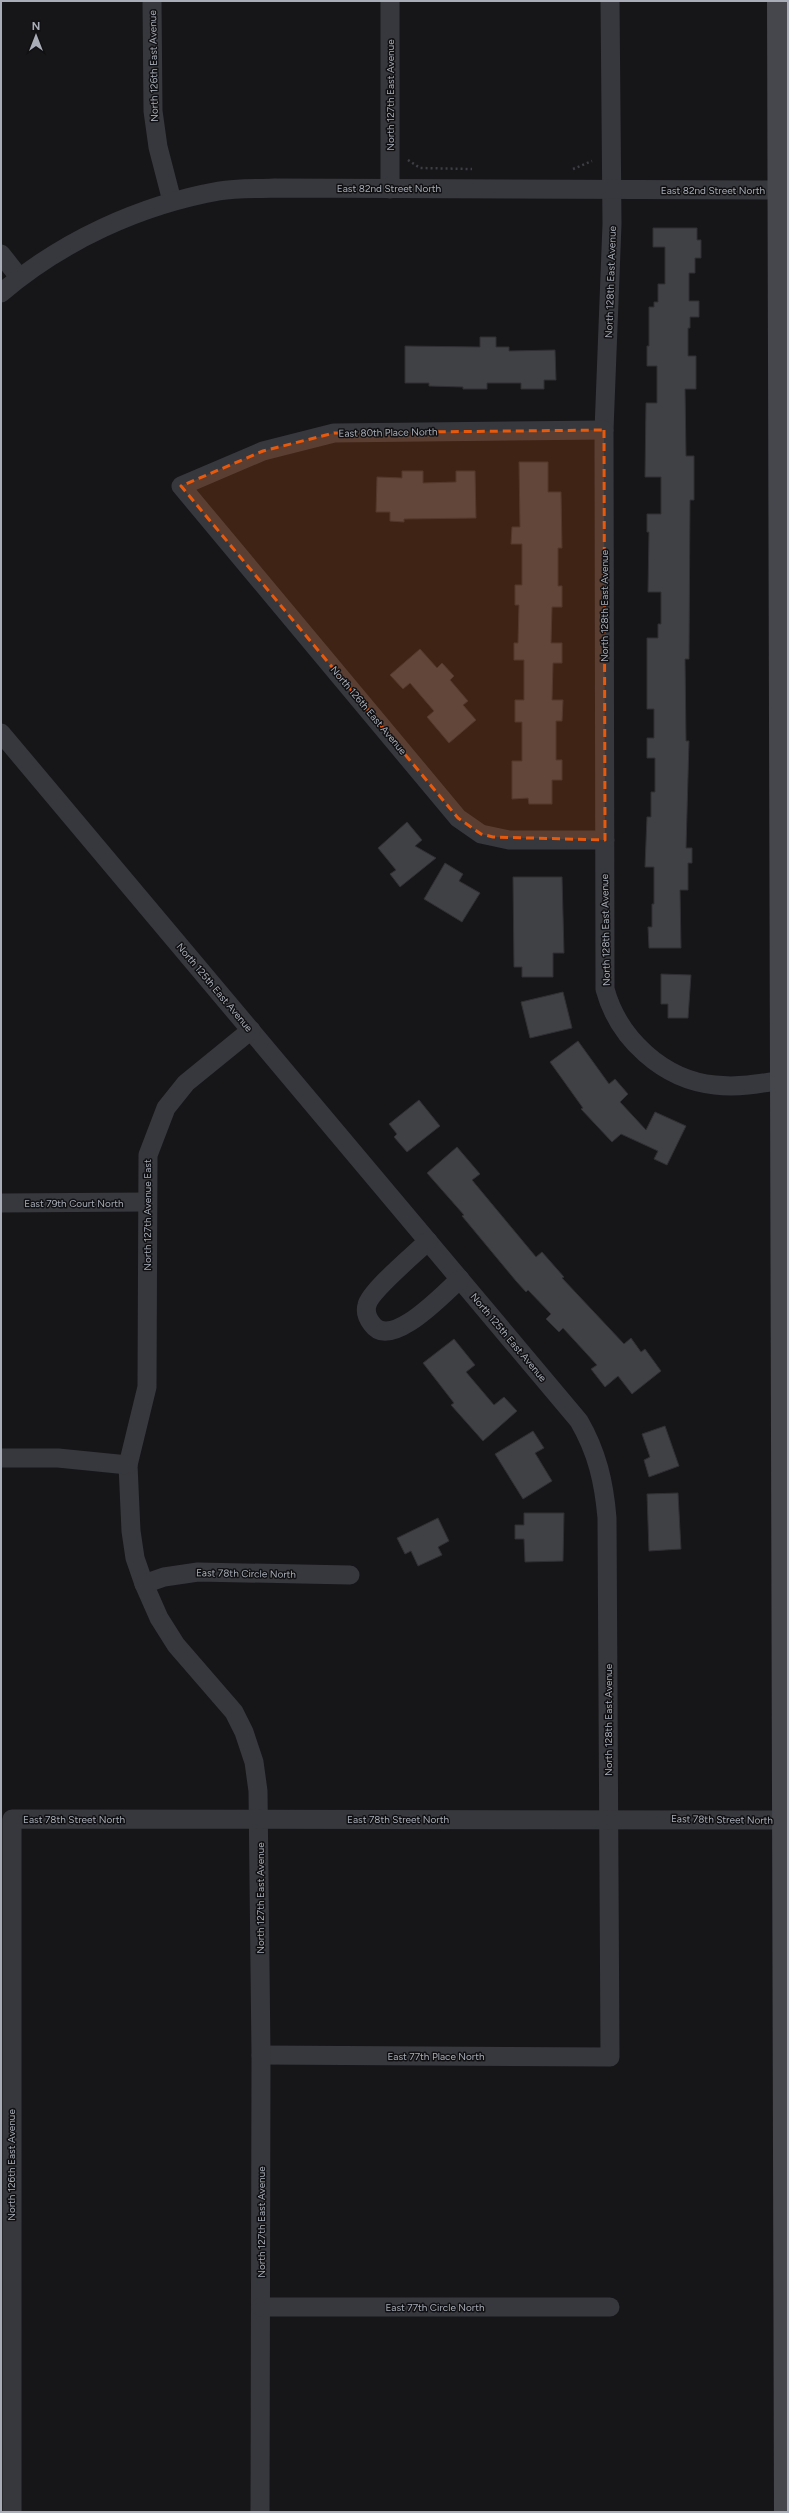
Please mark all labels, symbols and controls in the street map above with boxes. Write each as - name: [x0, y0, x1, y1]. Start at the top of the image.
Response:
- street label: North 126th East Avenue: [146, 9, 161, 122]
- north arrow: [16, 16, 56, 56]
- text: N: [32, 20, 40, 33]
- street label: North 127th East Avenue: [384, 39, 397, 151]
- street label: East 82nd Street North: [337, 182, 442, 195]
- street label: East 82nd Street North: [661, 184, 766, 197]
- street label: North 128th East Avenue: [602, 225, 619, 338]
- street label: East 80th Place North: [338, 425, 438, 440]
- street label: North 128th East Avenue: [598, 549, 611, 662]
- street label: North 126th East Avenue: [328, 663, 410, 758]
- street label: North 128th East Avenue: [598, 873, 613, 986]
- street label: North 125th East Avenue: [174, 940, 256, 1035]
- street label: North 127th Avenue East: [141, 1159, 154, 1271]
- street label: East 79th Court North: [24, 1197, 124, 1210]
- street label: North 125th East Avenue: [468, 1290, 550, 1385]
- street label: East 78th Circle North: [196, 1566, 297, 1581]
- street label: North 128th East Avenue: [602, 1663, 615, 1776]
- street label: East 78th Street North: [671, 1812, 774, 1827]
- street label: East 78th Street North: [23, 1813, 125, 1826]
- street label: East 78th Street North: [347, 1813, 449, 1826]
- street label: North 127th East Avenue: [254, 1842, 267, 1954]
- street label: East 77th Place North: [387, 2050, 485, 2063]
- street label: North 126th East Avenue: [5, 2109, 18, 2221]
- street label: North 127th East Avenue: [255, 2166, 268, 2278]
- street label: East 77th Circle North: [385, 2301, 485, 2314]

